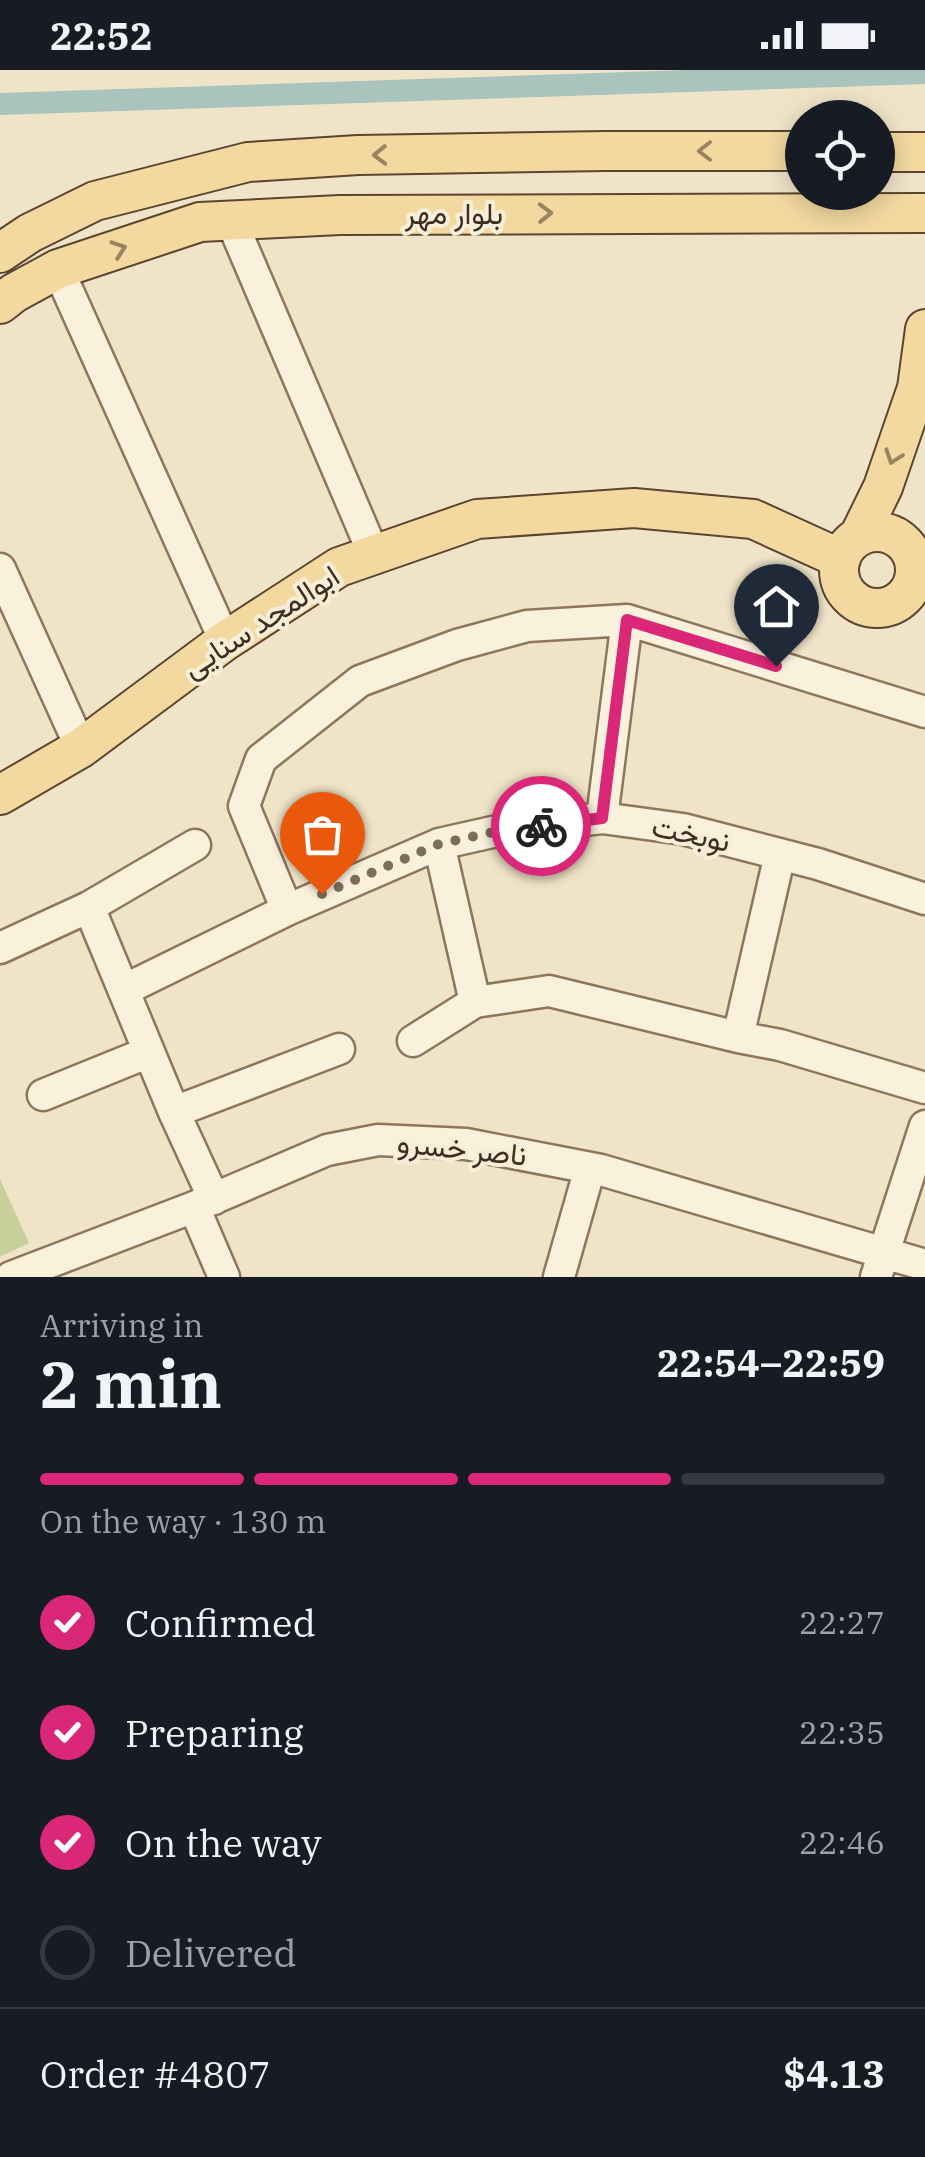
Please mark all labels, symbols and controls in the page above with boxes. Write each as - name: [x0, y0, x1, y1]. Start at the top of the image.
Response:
- text: 22:52: [50, 11, 153, 60]
- map controls: [785, 100, 895, 210]
- button: locate: [785, 100, 895, 210]
- one-way arrow: [697, 140, 712, 162]
- one-way arrow: [372, 144, 388, 165]
- street label: بلوار مهر: [404, 193, 503, 232]
- one-way arrow: [537, 203, 553, 224]
- one-way arrow: [110, 240, 127, 260]
- one-way arrow: [884, 448, 905, 465]
- street label: ابوالمجد سنایی: [174, 555, 346, 686]
- pin: [734, 564, 819, 667]
- icon: home: [749, 579, 804, 634]
- courier: [491, 776, 591, 876]
- pin: [280, 792, 365, 895]
- icon: bike: [514, 799, 569, 854]
- street label: نوبخت: [649, 805, 734, 860]
- icon: bag: [295, 807, 350, 862]
- street label: ناصر خسرو: [395, 1121, 529, 1174]
- text: Arriving in: [40, 1304, 203, 1346]
- text: 22:54–22:59: [657, 1338, 885, 1387]
- text: 2 min: [40, 1341, 222, 1426]
- text: On the way · 130 m: [40, 1500, 326, 1542]
- icon: check: [40, 1595, 95, 1650]
- text: Confirmed: [125, 1598, 316, 1647]
- text: 22:27: [799, 1601, 885, 1643]
- icon: check: [40, 1705, 95, 1760]
- text: Preparing: [125, 1708, 304, 1757]
- text: 22:35: [799, 1711, 885, 1753]
- icon: check: [40, 1815, 95, 1870]
- text: On the way: [125, 1818, 322, 1867]
- text: 22:46: [799, 1821, 885, 1863]
- text: Delivered: [125, 1928, 297, 1977]
- text: Order #4807: [40, 2049, 271, 2098]
- text: $4.13: [783, 2049, 885, 2098]

